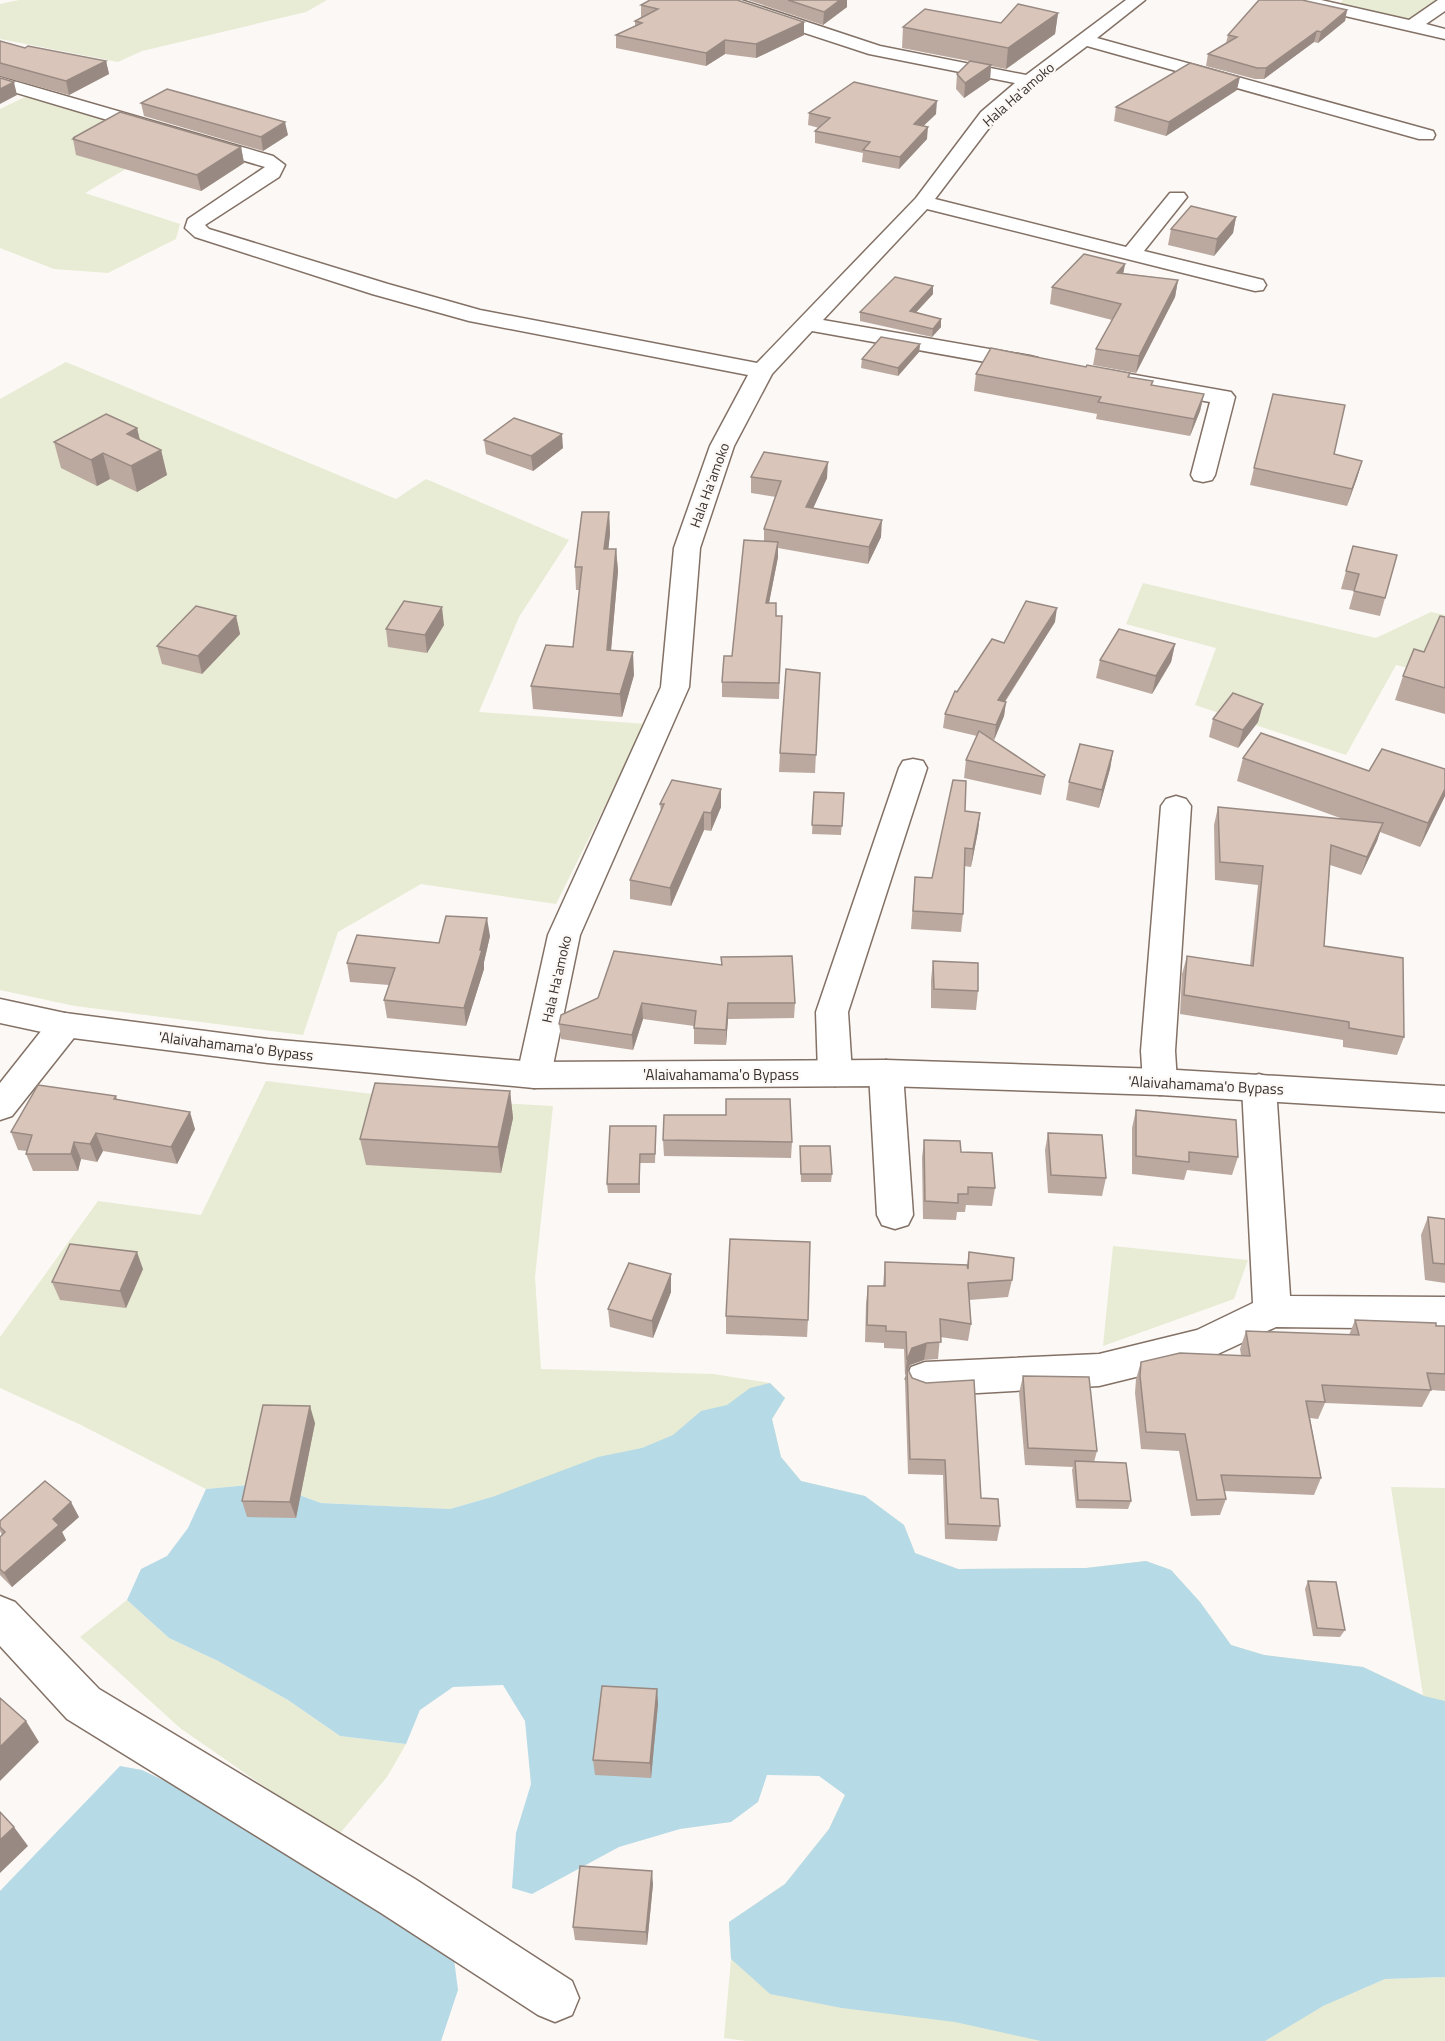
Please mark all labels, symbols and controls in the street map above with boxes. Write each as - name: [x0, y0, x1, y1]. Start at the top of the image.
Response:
- street label: Hala Ha'amoko: [977, 57, 1059, 131]
- street label: Hala Ha'amoko: [684, 440, 734, 530]
- street label: Hala Ha'amoko: [536, 933, 576, 1025]
- street label: 'Alaivahamama'o Bypass: [157, 1025, 315, 1067]
- street label: 'Alaivahamama'o Bypass: [643, 1063, 799, 1086]
- street label: 'Alaivahamama'o Bypass: [1128, 1069, 1284, 1101]

